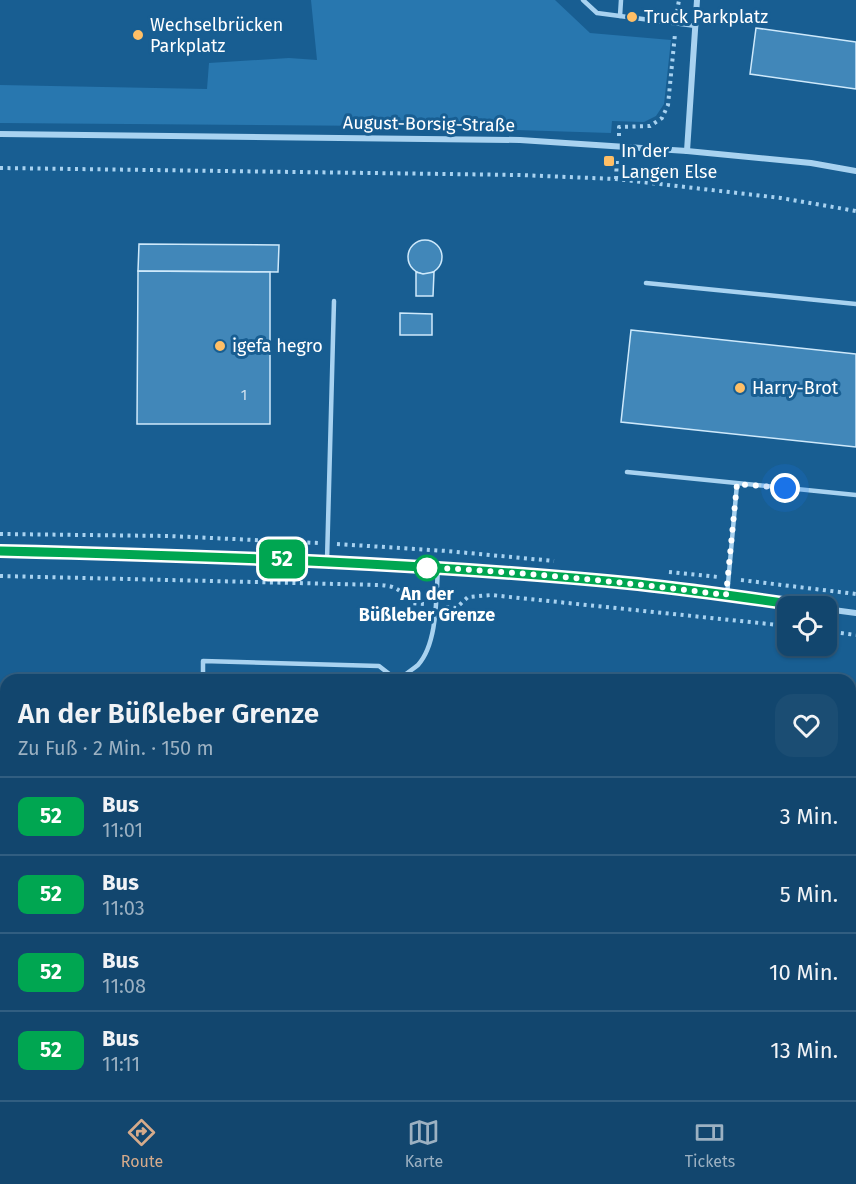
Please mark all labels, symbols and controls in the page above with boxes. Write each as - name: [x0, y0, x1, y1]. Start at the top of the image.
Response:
- place label: Truck Parkplatz: [644, 6, 768, 28]
- marker: Truck Parkplatz: [625, 10, 639, 24]
- place label: Wechselbrücken Parkplatz: [150, 14, 283, 57]
- marker: Wechselbrücken Parkplatz: [131, 28, 145, 42]
- street label: August-Borsig-Straße: [343, 111, 515, 137]
- place label: In der Langen Else: [621, 140, 717, 183]
- marker: In der Langen Else: [602, 154, 616, 168]
- place label: igefa hegro: [232, 335, 323, 357]
- marker: igefa hegro: [213, 339, 227, 353]
- place label: Harry-Brot: [752, 377, 839, 399]
- marker: Harry-Brot: [733, 381, 747, 395]
- house number: 1: [241, 386, 247, 404]
- your location: [770, 473, 800, 503]
- line badge: 52: [255, 540, 309, 578]
- text: 52: [271, 546, 293, 572]
- marker: An der Büßleber Grenze: [414, 555, 440, 581]
- place label: An der Büßleber Grenze: [359, 583, 495, 626]
- map controls: [777, 596, 837, 656]
- button: locate: [777, 596, 837, 656]
- button: heart: [775, 694, 838, 757]
- text: An der Büßleber Grenze: [18, 697, 319, 730]
- text: Zu Fuß · 2 Min. · 150 m: [18, 736, 214, 760]
- text: Bus: [102, 791, 139, 818]
- text: 52: [40, 803, 62, 829]
- text: 3 Min.: [780, 803, 838, 830]
- text: 11:01: [102, 818, 143, 842]
- text: Bus: [102, 869, 139, 896]
- text: 52: [40, 881, 62, 907]
- text: 5 Min.: [780, 881, 838, 908]
- text: 11:03: [102, 896, 145, 920]
- text: Bus: [102, 947, 139, 974]
- text: 52: [40, 959, 62, 985]
- text: 10 Min.: [769, 959, 838, 986]
- text: 11:08: [102, 974, 146, 998]
- text: Bus: [102, 1025, 139, 1052]
- text: 52: [40, 1037, 62, 1063]
- text: 13 Min.: [770, 1037, 838, 1064]
- text: 11:11: [102, 1052, 140, 1076]
- tab: Route: [121, 1116, 163, 1171]
- tab: Karte: [405, 1116, 443, 1171]
- tab: Tickets: [685, 1116, 735, 1171]

